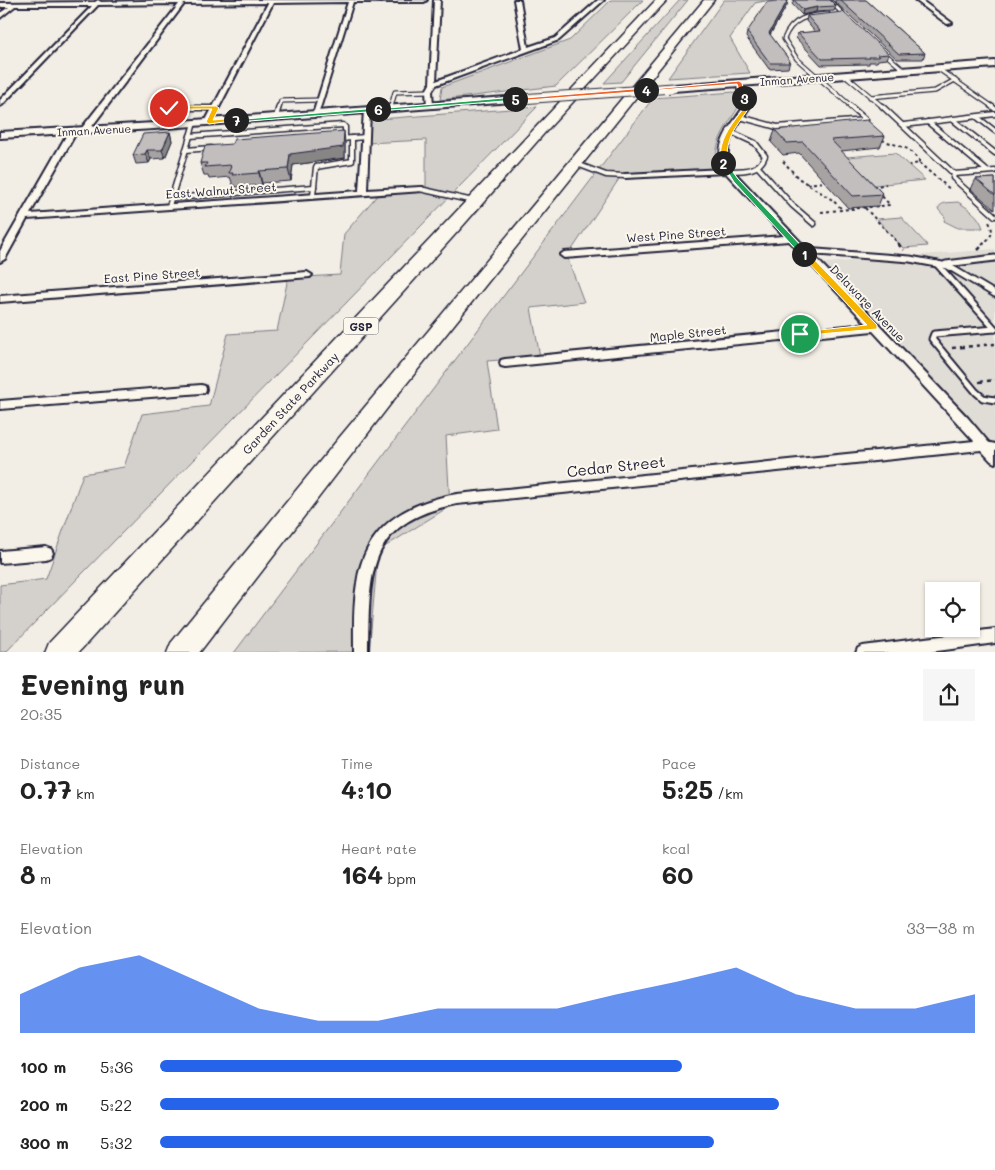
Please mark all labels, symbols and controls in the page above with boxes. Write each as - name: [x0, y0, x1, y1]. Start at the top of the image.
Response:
- street label: Inman Avenue: [759, 69, 835, 89]
- pin: 4: [634, 78, 658, 102]
- text: 4: [642, 81, 651, 100]
- pin: 5: [502, 86, 528, 112]
- pin: 3: [732, 86, 756, 110]
- pin: [148, 87, 190, 129]
- text: 3: [740, 89, 749, 108]
- text: 5: [511, 90, 520, 109]
- icon: check: [155, 94, 183, 122]
- pin: 6: [366, 96, 390, 122]
- text: 6: [374, 100, 383, 119]
- pin: 7: [224, 108, 248, 132]
- text: 7: [233, 111, 240, 130]
- street label: Inman Avenue: [57, 121, 132, 139]
- pin: 2: [710, 150, 736, 176]
- text: 2: [720, 154, 727, 173]
- street label: East Walnut Street: [165, 178, 277, 202]
- street label: West Pine Street: [626, 223, 726, 245]
- pin: 1: [792, 242, 816, 266]
- text: 1: [801, 245, 808, 264]
- street label: Delaware Avenue: [827, 261, 909, 345]
- street label: East Pine Street: [103, 264, 201, 286]
- pin: [779, 313, 821, 355]
- road number: GSP: [344, 318, 378, 334]
- icon: arrive: [786, 320, 814, 348]
- street label: Maple Street: [649, 321, 727, 345]
- street label: Garden State Parkway: [238, 348, 342, 458]
- street label: Cedar Street: [566, 451, 666, 481]
- map controls: [925, 582, 980, 637]
- button: locate: [925, 582, 980, 637]
- text: Evening run: [20, 666, 185, 702]
- button: share: [923, 669, 975, 721]
- text: 20:35: [20, 703, 62, 724]
- text: Distance: [20, 754, 80, 773]
- text: Time: [341, 754, 373, 773]
- text: Pace: [662, 754, 696, 773]
- text: 0.77: [20, 773, 72, 805]
- text: 4:10: [341, 773, 392, 805]
- text: 5:25: [662, 773, 713, 805]
- text: km: [72, 784, 95, 803]
- text: /km: [713, 784, 744, 803]
- text: Elevation: [20, 839, 83, 858]
- text: Heart rate: [341, 839, 417, 858]
- text: kcal: [662, 839, 690, 858]
- text: 8: [20, 858, 36, 890]
- text: 164: [341, 858, 383, 890]
- text: 60: [662, 858, 693, 890]
- text: m: [36, 869, 51, 888]
- text: bpm: [383, 869, 416, 888]
- text: Elevation: [20, 917, 92, 938]
- text: 33–38 m: [906, 917, 975, 938]
- text: 100 m: [20, 1056, 66, 1077]
- text: 5:36: [100, 1056, 133, 1077]
- text: 200 m: [20, 1094, 68, 1115]
- text: 5:22: [100, 1094, 132, 1115]
- text: 300 m: [20, 1132, 69, 1153]
- text: 5:32: [100, 1132, 133, 1153]

